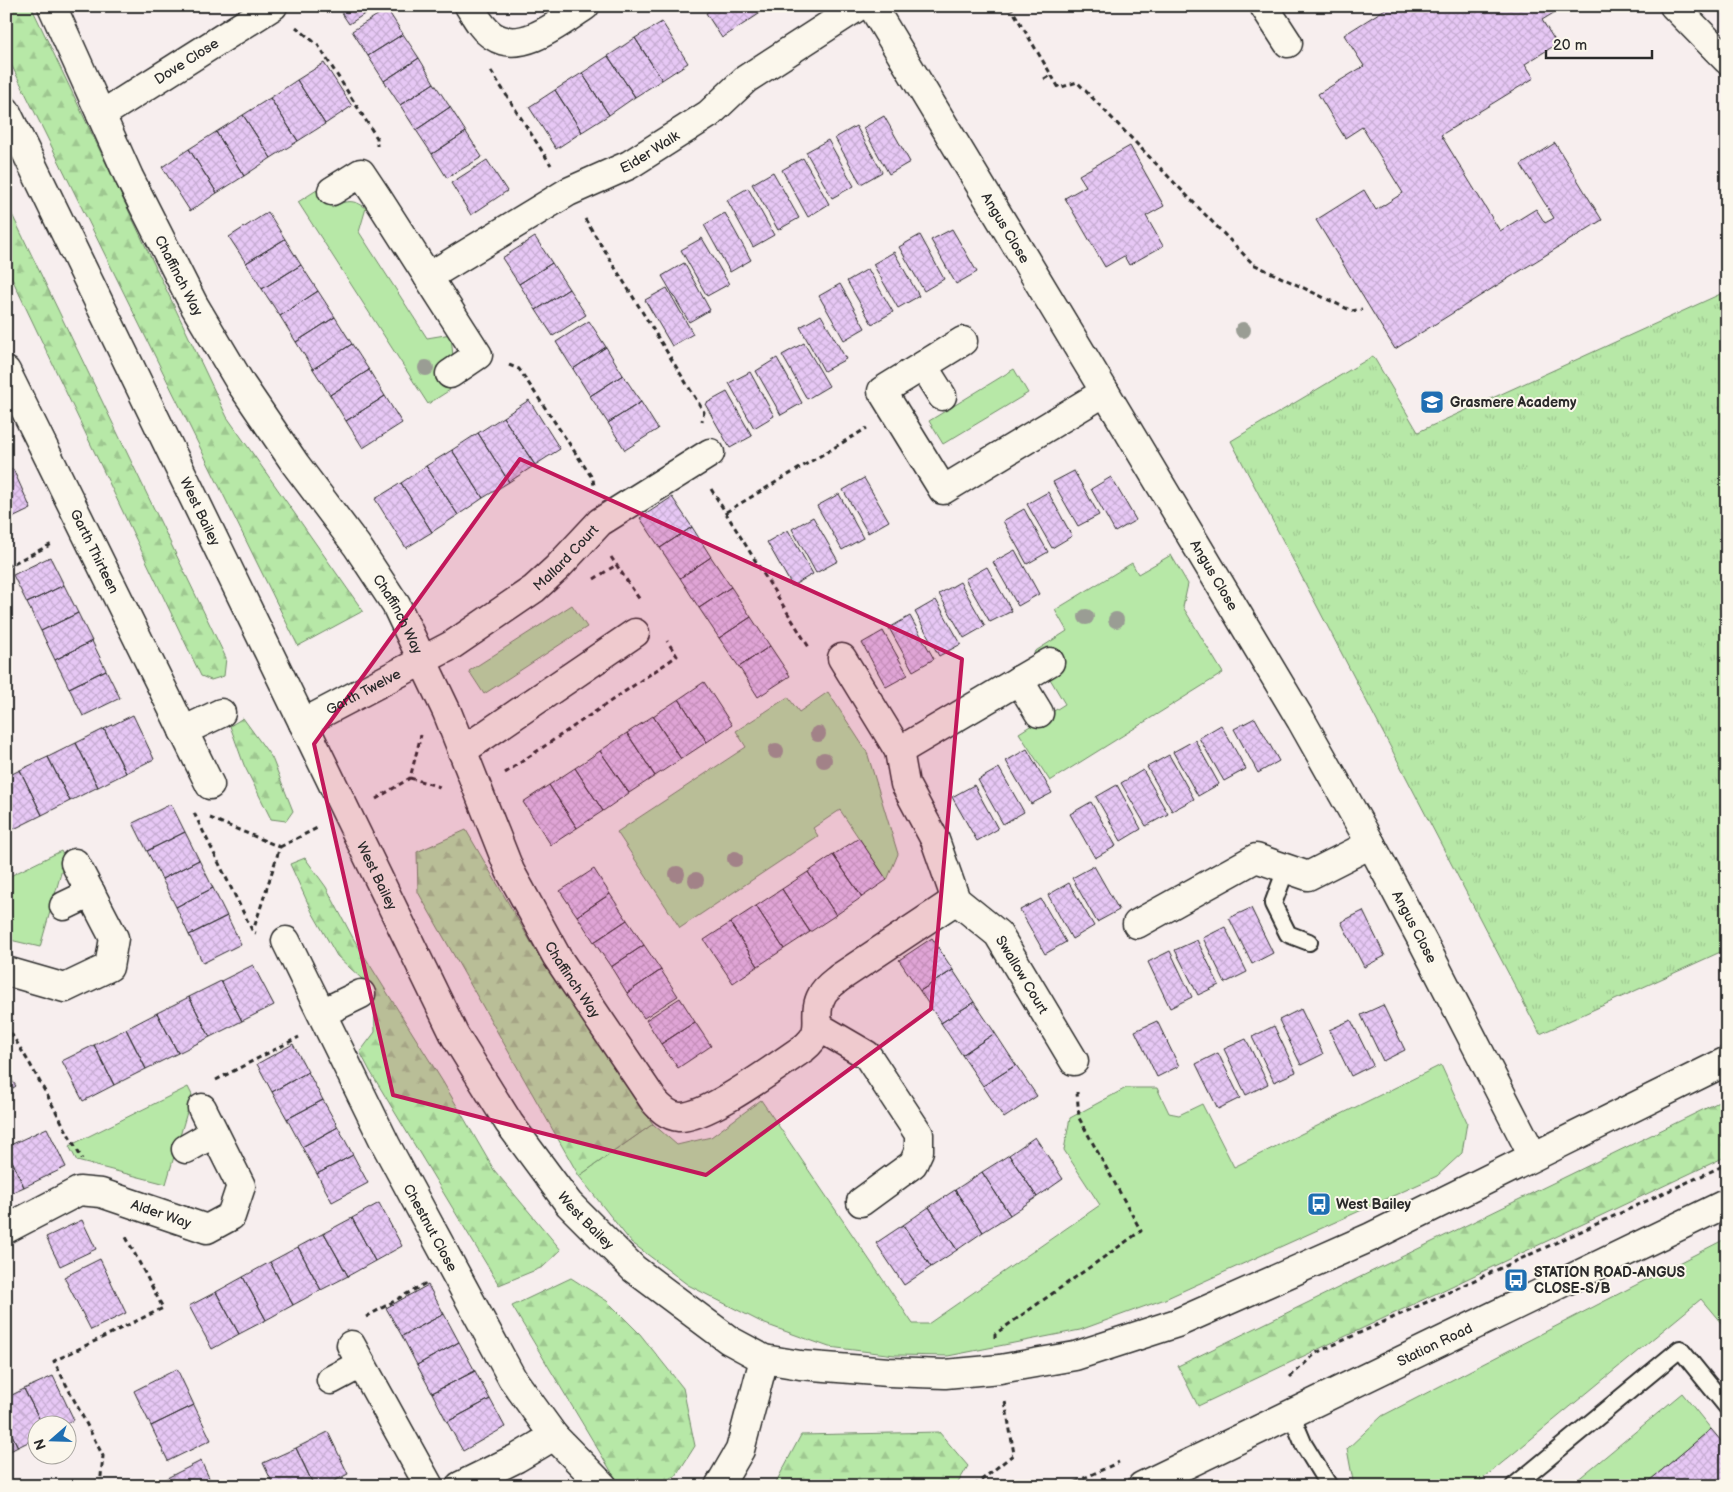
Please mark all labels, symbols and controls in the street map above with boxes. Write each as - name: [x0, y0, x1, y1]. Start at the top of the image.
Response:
- scale bar: [1546, 28, 1652, 60]
- street label: Dove Close: [151, 34, 222, 88]
- text: 20 m: [1553, 36, 1587, 55]
- street label: Eider Walk: [617, 127, 683, 176]
- street label: Angus Close: [978, 189, 1034, 266]
- street label: Chaffinch Way: [151, 232, 207, 319]
- school or university icon: Grasmere Academy: [1419, 389, 1445, 415]
- place label: Grasmere Academy: [1450, 394, 1577, 411]
- street label: West Bailey: [177, 474, 224, 549]
- street label: Garth Thirteen: [67, 506, 123, 596]
- street label: Mallard Court: [529, 521, 602, 594]
- street label: Angus Close: [1187, 537, 1242, 613]
- street label: Chaffinch Way: [370, 571, 427, 657]
- street label: Garth Twelve: [323, 665, 403, 718]
- street label: West Bailey: [353, 839, 401, 913]
- street label: Angus Close: [1389, 888, 1441, 966]
- street label: Swallow Court: [992, 932, 1053, 1017]
- street label: Chaffinch Way: [542, 938, 604, 1022]
- street label: Chestnut Close: [400, 1181, 461, 1274]
- street label: West Bailey: [554, 1188, 618, 1253]
- bus stop icon: West Bailey: [1306, 1191, 1332, 1217]
- street label: Alder Way: [129, 1195, 194, 1232]
- place label: West Bailey: [1336, 1196, 1412, 1213]
- place label: STATION ROAD-ANGUS CLOSE-S/B: [1534, 1264, 1686, 1297]
- bus stop icon: STATION ROAD-ANGUS CLOSE-S/B: [1503, 1267, 1529, 1293]
- street label: Station Road: [1394, 1319, 1475, 1370]
- north arrow: [28, 1414, 78, 1464]
- text: N: [30, 1436, 50, 1452]

